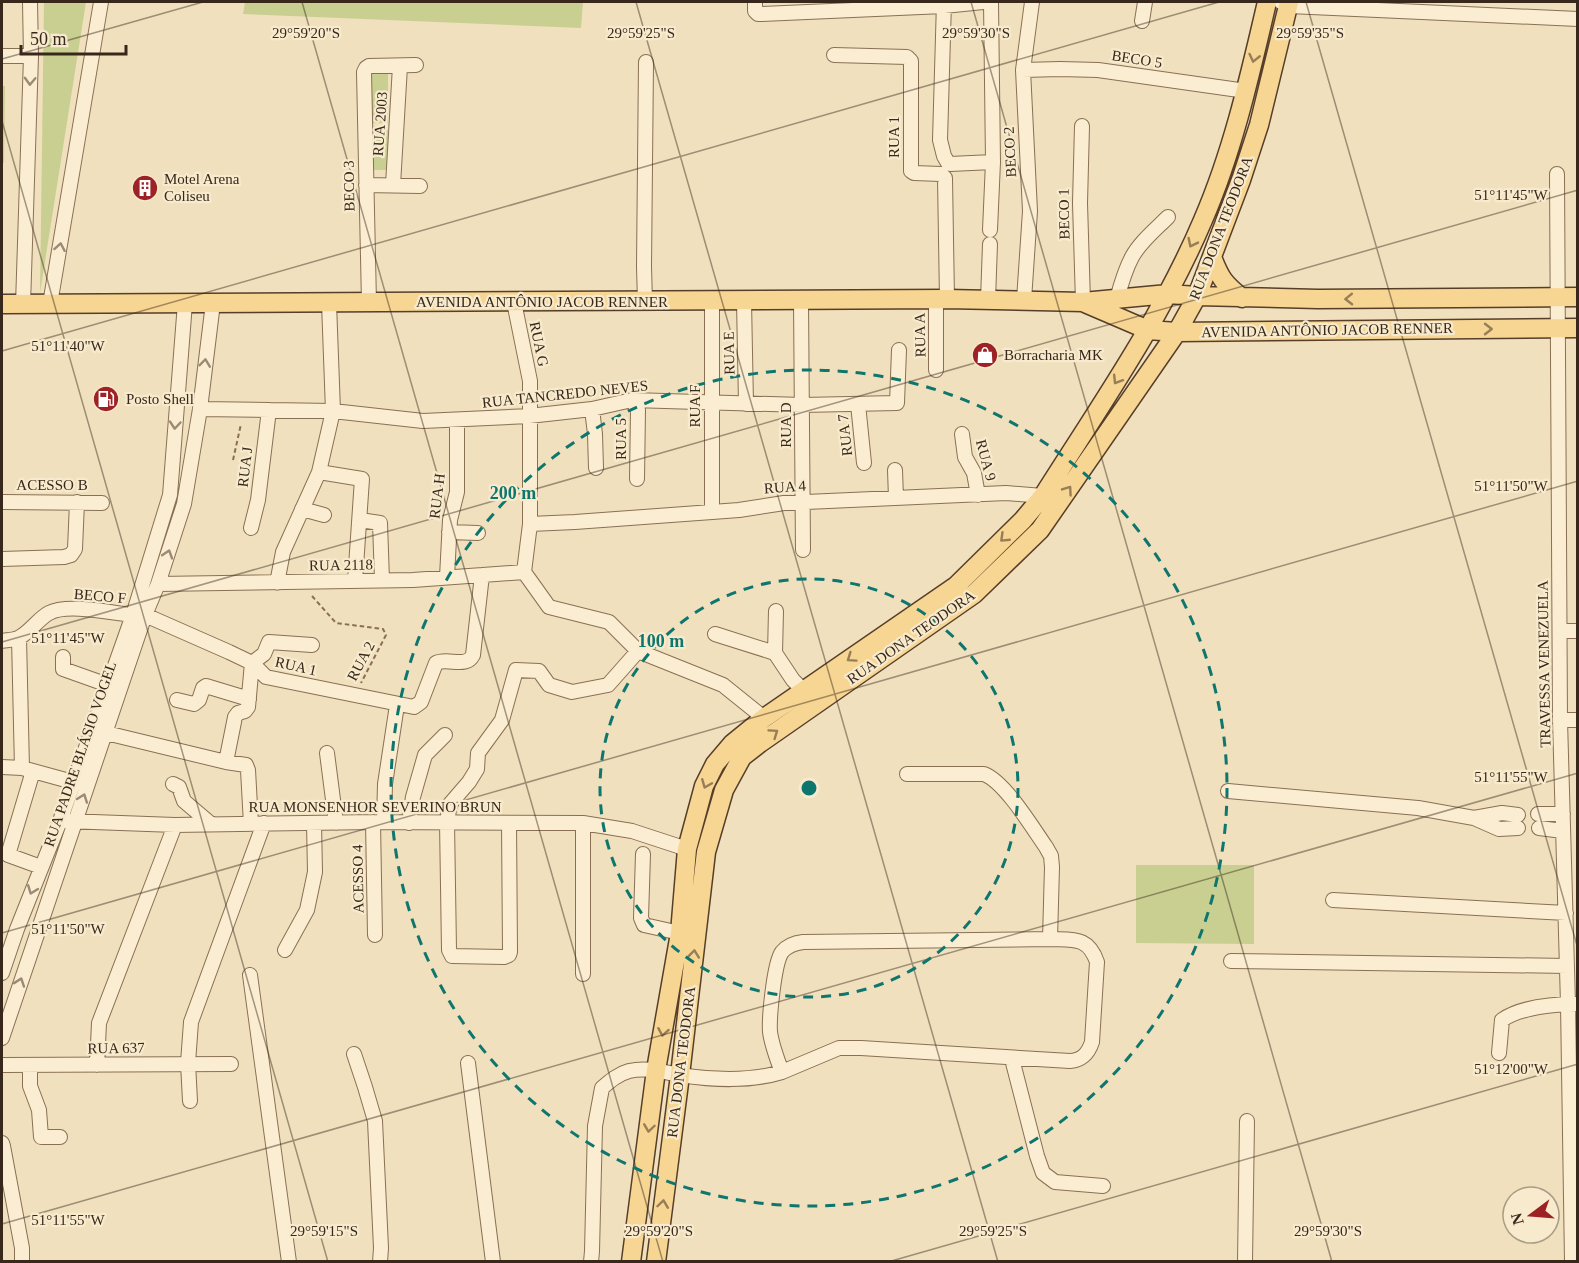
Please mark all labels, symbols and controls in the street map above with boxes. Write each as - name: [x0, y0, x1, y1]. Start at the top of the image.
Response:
- scale bar: [21, 18, 126, 56]
- text: 29°59'20"S: [272, 25, 340, 41]
- text: 29°59'25"S: [607, 25, 675, 41]
- text: 29°59'30"S: [942, 25, 1010, 41]
- text: 29°59'35"S: [1276, 25, 1344, 41]
- text: 50 m: [30, 29, 67, 49]
- street label: BECO 5: [1110, 47, 1164, 71]
- one-way arrow: [1248, 53, 1261, 63]
- one-way arrow: [24, 76, 36, 85]
- street label: RUA 2003: [370, 91, 390, 157]
- street label: RUA 1: [886, 116, 902, 158]
- street label: BECO 2: [1001, 126, 1019, 178]
- street label: RUA DONA TEODORA: [1186, 154, 1256, 302]
- street label: BECO 3: [341, 160, 357, 212]
- place label: Motel Arena Coliseu: [164, 171, 240, 204]
- building icon: Motel Arena Coliseu: [130, 173, 160, 203]
- text: 51°11'45"W: [1474, 187, 1549, 203]
- street label: BECO 1: [1056, 188, 1072, 240]
- one-way arrow: [1188, 237, 1200, 248]
- one-way arrow: [53, 242, 66, 252]
- one-way arrow: [1344, 292, 1353, 305]
- street label: AVENIDA ANTÔNIO JACOB RENNER: [416, 294, 668, 310]
- street label: RUA A: [912, 312, 928, 357]
- street label: RUA G: [526, 320, 552, 368]
- street label: AVENIDA ANTÔNIO JACOB RENNER: [1201, 320, 1453, 340]
- one-way arrow: [1484, 323, 1493, 335]
- street label: RUA E: [721, 331, 737, 375]
- text: 51°11'40"W: [31, 338, 106, 354]
- shop icon: Borracharia MK: [970, 340, 1000, 370]
- place label: Borracharia MK: [1004, 347, 1103, 363]
- one-way arrow: [199, 359, 211, 368]
- one-way arrow: [1112, 374, 1124, 384]
- street label: RUA TANCREDO NEVES: [481, 377, 649, 411]
- fuel station icon: Posto Shell: [91, 384, 121, 414]
- street label: RUA F: [687, 385, 703, 427]
- place label: Posto Shell: [126, 391, 194, 407]
- street label: RUA D: [778, 402, 794, 448]
- street label: RUA 7: [835, 413, 855, 457]
- street label: RUA 5: [613, 418, 629, 460]
- one-way arrow: [169, 420, 182, 429]
- street label: RUA 9: [973, 438, 999, 482]
- street label: RUA J: [235, 446, 255, 488]
- street label: RUA H: [426, 472, 448, 520]
- street label: ACESSO B: [16, 477, 88, 493]
- street label: RUA 4: [763, 478, 807, 496]
- text: 51°11'50"W: [1474, 478, 1549, 494]
- text: 200 m: [490, 483, 536, 503]
- one-way arrow: [1061, 486, 1072, 497]
- one-way arrow: [1001, 531, 1012, 542]
- one-way arrow: [161, 549, 173, 560]
- street label: RUA 2118: [309, 556, 373, 574]
- street label: TRAVESSA VENEZUELA: [1535, 580, 1553, 748]
- street label: BECO F: [73, 586, 127, 606]
- street label: RUA DONA TEODORA: [844, 587, 978, 687]
- text: 51°11'45"W: [31, 630, 106, 646]
- text: 100 m: [638, 631, 684, 651]
- street label: RUA 2: [344, 639, 378, 683]
- one-way arrow: [847, 651, 858, 662]
- street label: RUA 1: [274, 653, 318, 679]
- street label: RUA PADRE BLÁSIO VOGEL: [41, 659, 119, 849]
- one-way arrow: [768, 729, 779, 740]
- text: 51°11'55"W: [1474, 769, 1549, 785]
- one-way arrow: [701, 777, 713, 788]
- centre of rings: [799, 778, 819, 798]
- one-way arrow: [75, 793, 88, 803]
- street label: RUA MONSENHOR SEVERINO BRUN: [249, 799, 502, 815]
- street label: ACESSO 4: [349, 844, 367, 914]
- one-way arrow: [27, 884, 39, 895]
- text: 51°11'50"W: [31, 921, 106, 937]
- one-way arrow: [687, 950, 700, 959]
- one-way arrow: [13, 977, 25, 988]
- street label: RUA DONA TEODORA: [664, 985, 698, 1139]
- one-way arrow: [657, 1027, 670, 1037]
- street label: RUA 637: [87, 1039, 145, 1056]
- text: 51°12'00"W: [1474, 1061, 1549, 1077]
- one-way arrow: [643, 1123, 655, 1133]
- north arrow: [1501, 1185, 1561, 1245]
- one-way arrow: [657, 1199, 669, 1208]
- text: N: [1507, 1211, 1527, 1227]
- text: 51°11'55"W: [31, 1212, 106, 1228]
- text: 29°59'15"S: [290, 1223, 358, 1239]
- text: 29°59'20"S: [625, 1223, 693, 1239]
- text: 29°59'25"S: [959, 1223, 1027, 1239]
- text: 29°59'30"S: [1294, 1223, 1362, 1239]

